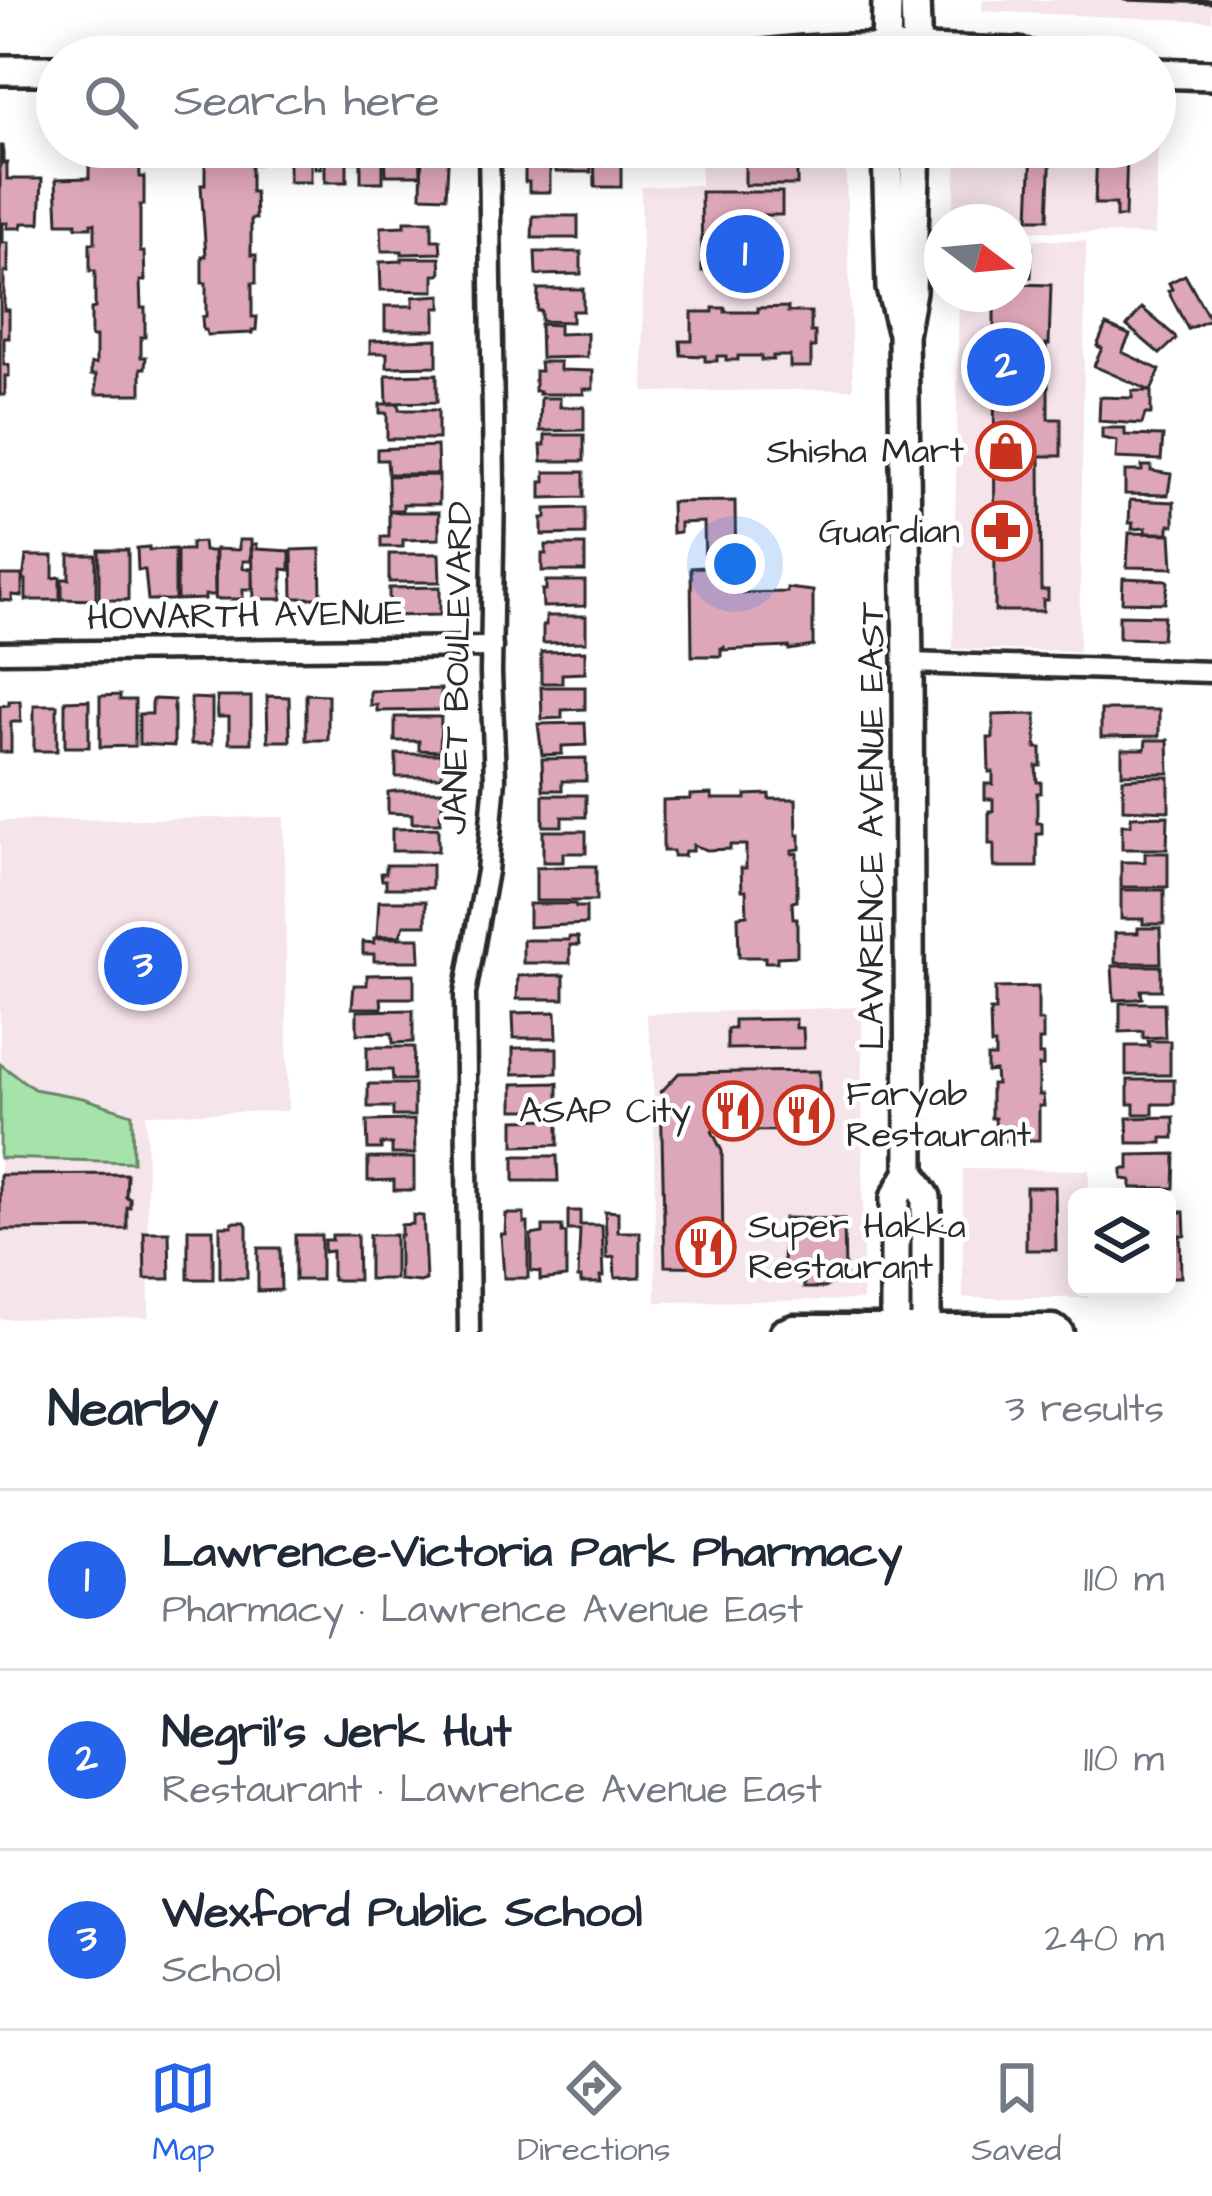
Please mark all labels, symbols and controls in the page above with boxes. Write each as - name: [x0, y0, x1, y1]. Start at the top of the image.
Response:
- search box: [36, 36, 1176, 168]
- icon: search: [78, 69, 144, 135]
- text: Search here: [174, 71, 440, 133]
- north arrow: [924, 204, 1032, 312]
- pin: 1: [706, 209, 784, 299]
- pin: 2: [967, 322, 1045, 412]
- shop icon: Shisha Mart: [975, 420, 1037, 482]
- place label: Shisha Mart: [766, 426, 964, 477]
- pharmacy icon: Guardian: [971, 500, 1033, 562]
- street label: JANET BOULEVARD: [430, 501, 486, 835]
- place label: Guardian: [818, 506, 960, 557]
- your location: [705, 534, 765, 594]
- street label: HOWARTH AVENUE: [86, 588, 406, 644]
- street label: LAWRENCE AVENUE EAST: [847, 601, 898, 1050]
- pin: 3: [104, 921, 182, 1011]
- place label: Faryab Restaurant: [846, 1069, 1032, 1161]
- restaurant icon: ASAP City: [702, 1080, 764, 1142]
- restaurant icon: Faryab Restaurant: [773, 1084, 835, 1146]
- place label: ASAP City: [519, 1086, 691, 1137]
- map controls: [1068, 1188, 1176, 1296]
- button: layers: [1068, 1188, 1176, 1296]
- place label: Super Hakka Restaurant: [748, 1201, 966, 1293]
- restaurant icon: Super Hakka Restaurant: [675, 1216, 737, 1278]
- text: Nearby: [48, 1375, 218, 1446]
- text: 3 results: [1005, 1383, 1164, 1437]
- text: Lawrence-Victoria Park Pharmacy: [162, 1522, 902, 1584]
- text: 1: [85, 1553, 90, 1607]
- text: 110 m: [1083, 1553, 1164, 1607]
- text: Pharmacy · Lawrence Avenue East: [162, 1584, 803, 1638]
- text: Negril's Jerk Hut: [162, 1702, 511, 1764]
- text: 2: [76, 1733, 98, 1787]
- text: 110 m: [1083, 1733, 1164, 1787]
- text: Restaurant · Lawrence Avenue East: [162, 1764, 822, 1818]
- text: Wexford Public School: [162, 1882, 642, 1944]
- text: 3: [77, 1913, 97, 1967]
- text: 240 m: [1045, 1913, 1164, 1967]
- text: School: [162, 1944, 281, 1998]
- tab: Map: [150, 2055, 216, 2173]
- tab: Directions: [517, 2055, 671, 2173]
- tab: Saved: [972, 2055, 1062, 2173]

